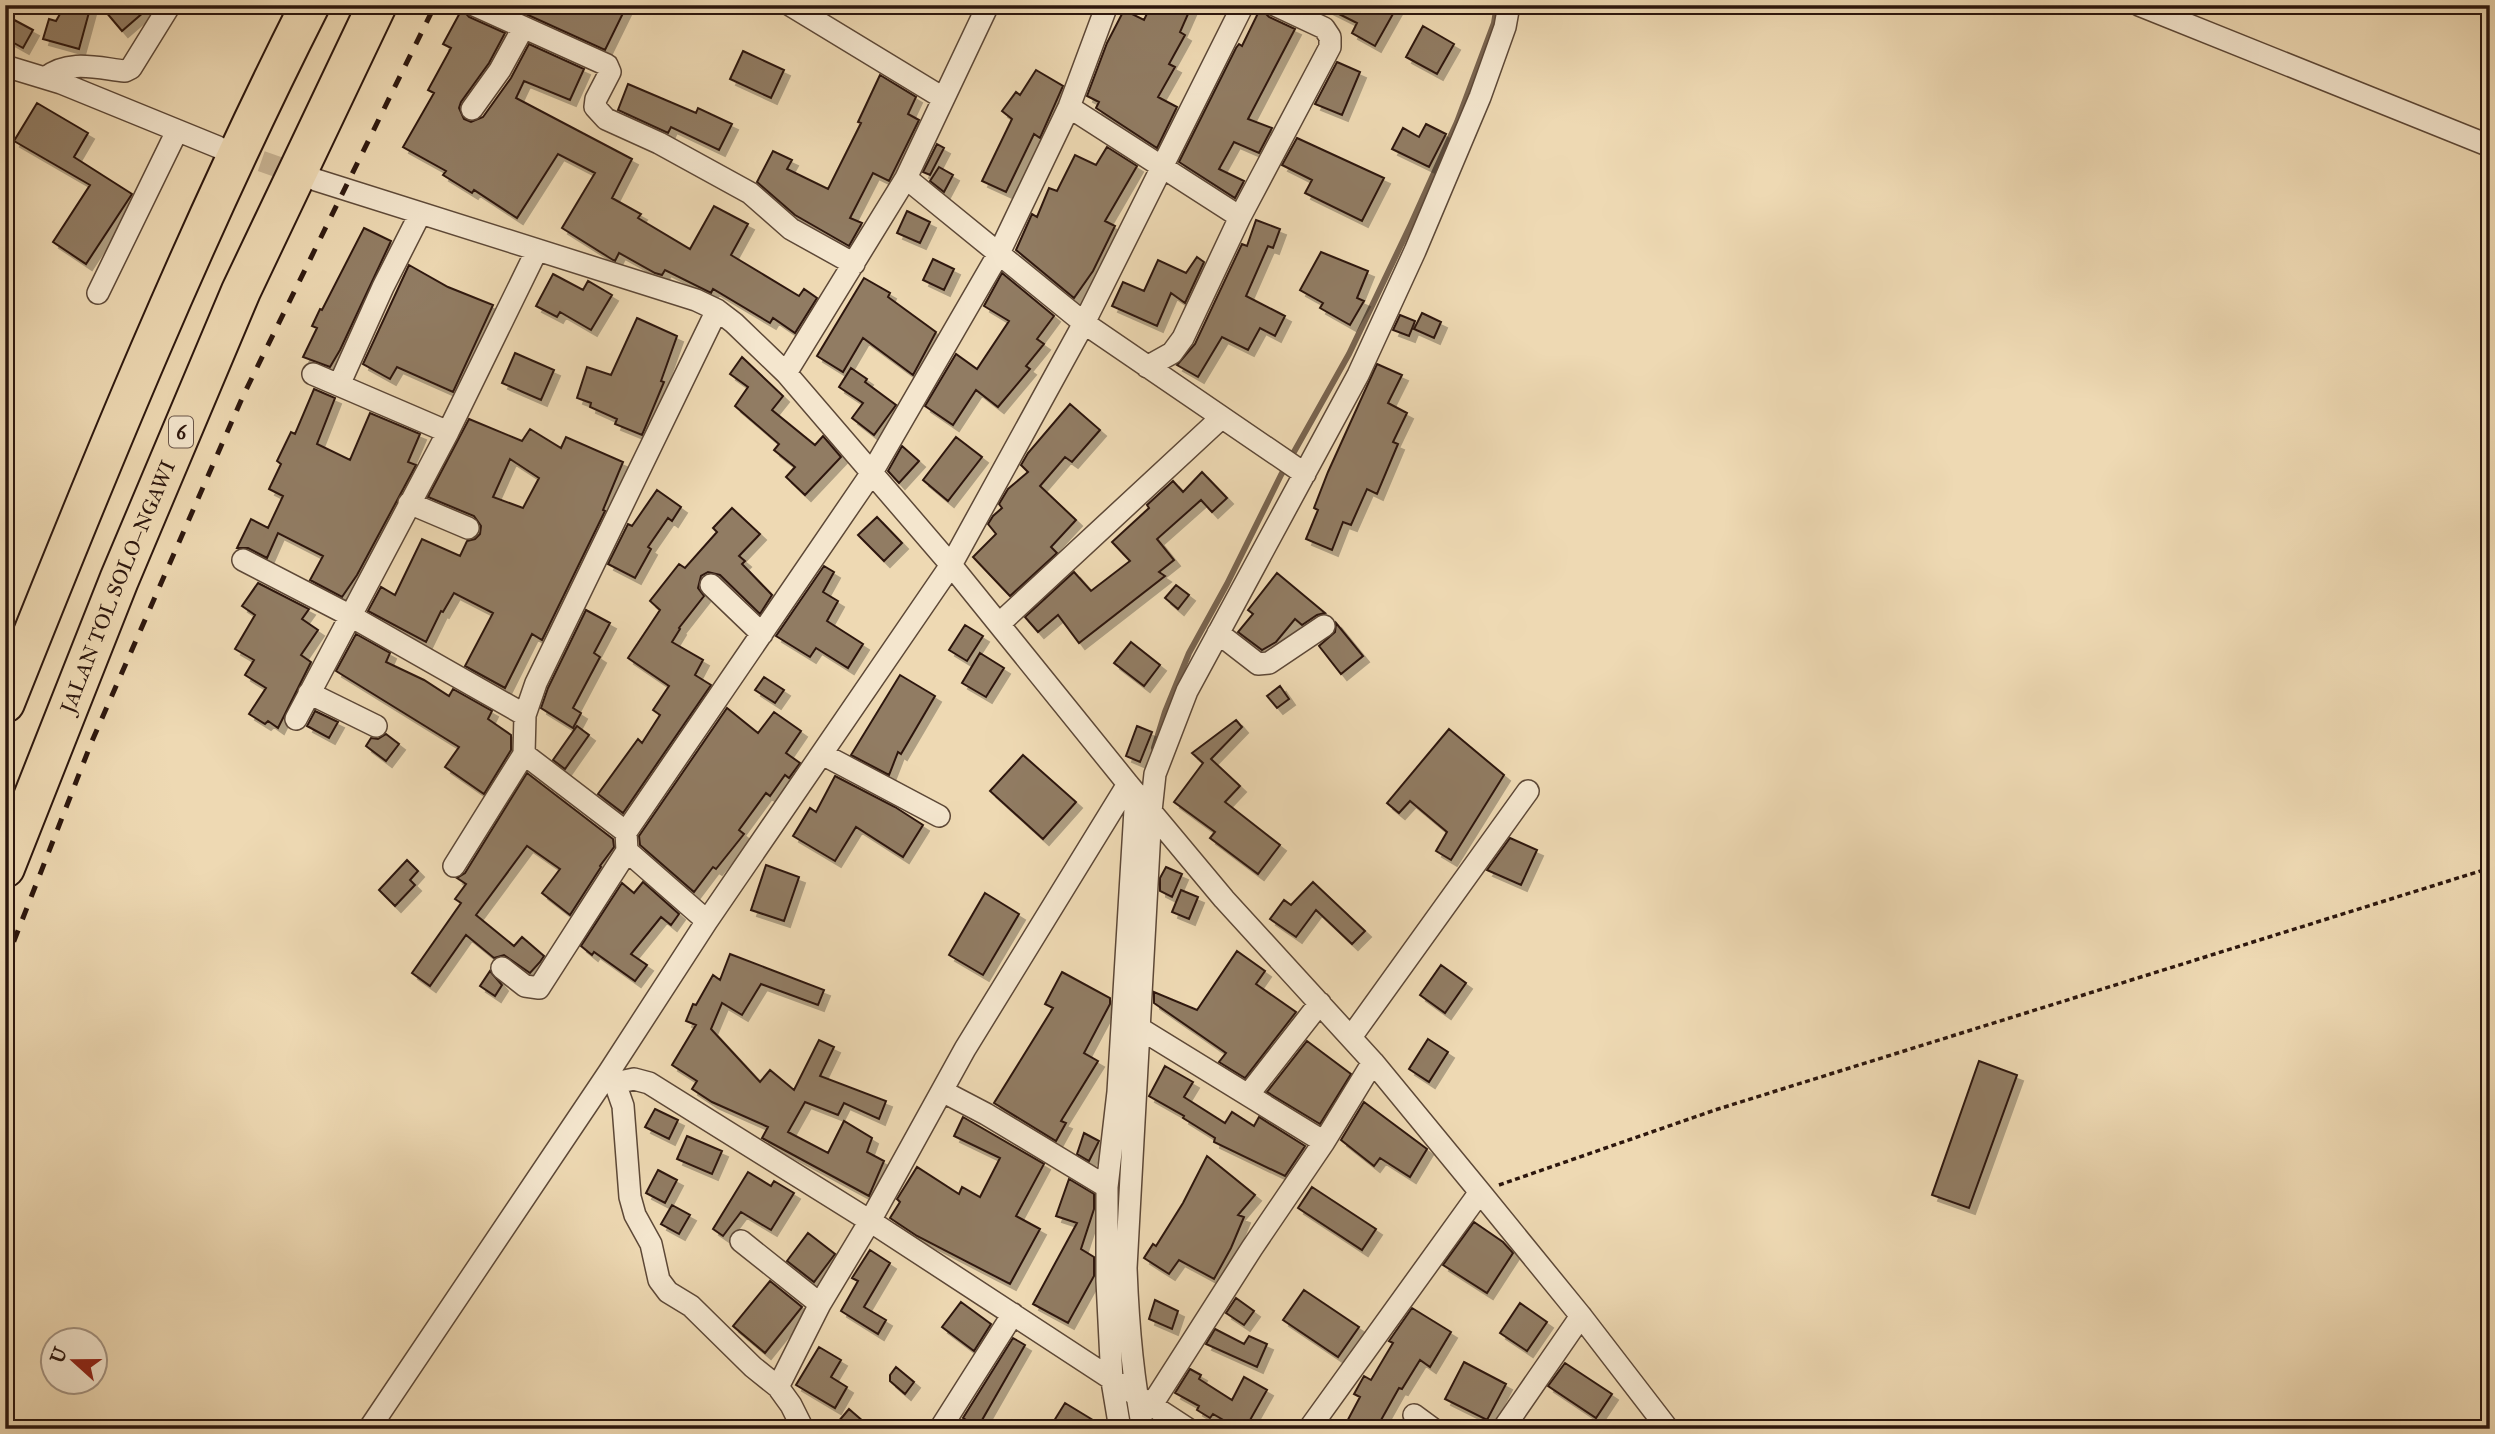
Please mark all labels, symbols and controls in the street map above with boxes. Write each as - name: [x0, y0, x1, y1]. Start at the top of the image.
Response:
- road number: 6: [169, 416, 193, 448]
- street label: JALAN TOL SOLO–NGAWI: [54, 456, 181, 719]
- north arrow: [38, 1326, 108, 1396]
- text: U: [45, 1343, 72, 1366]

